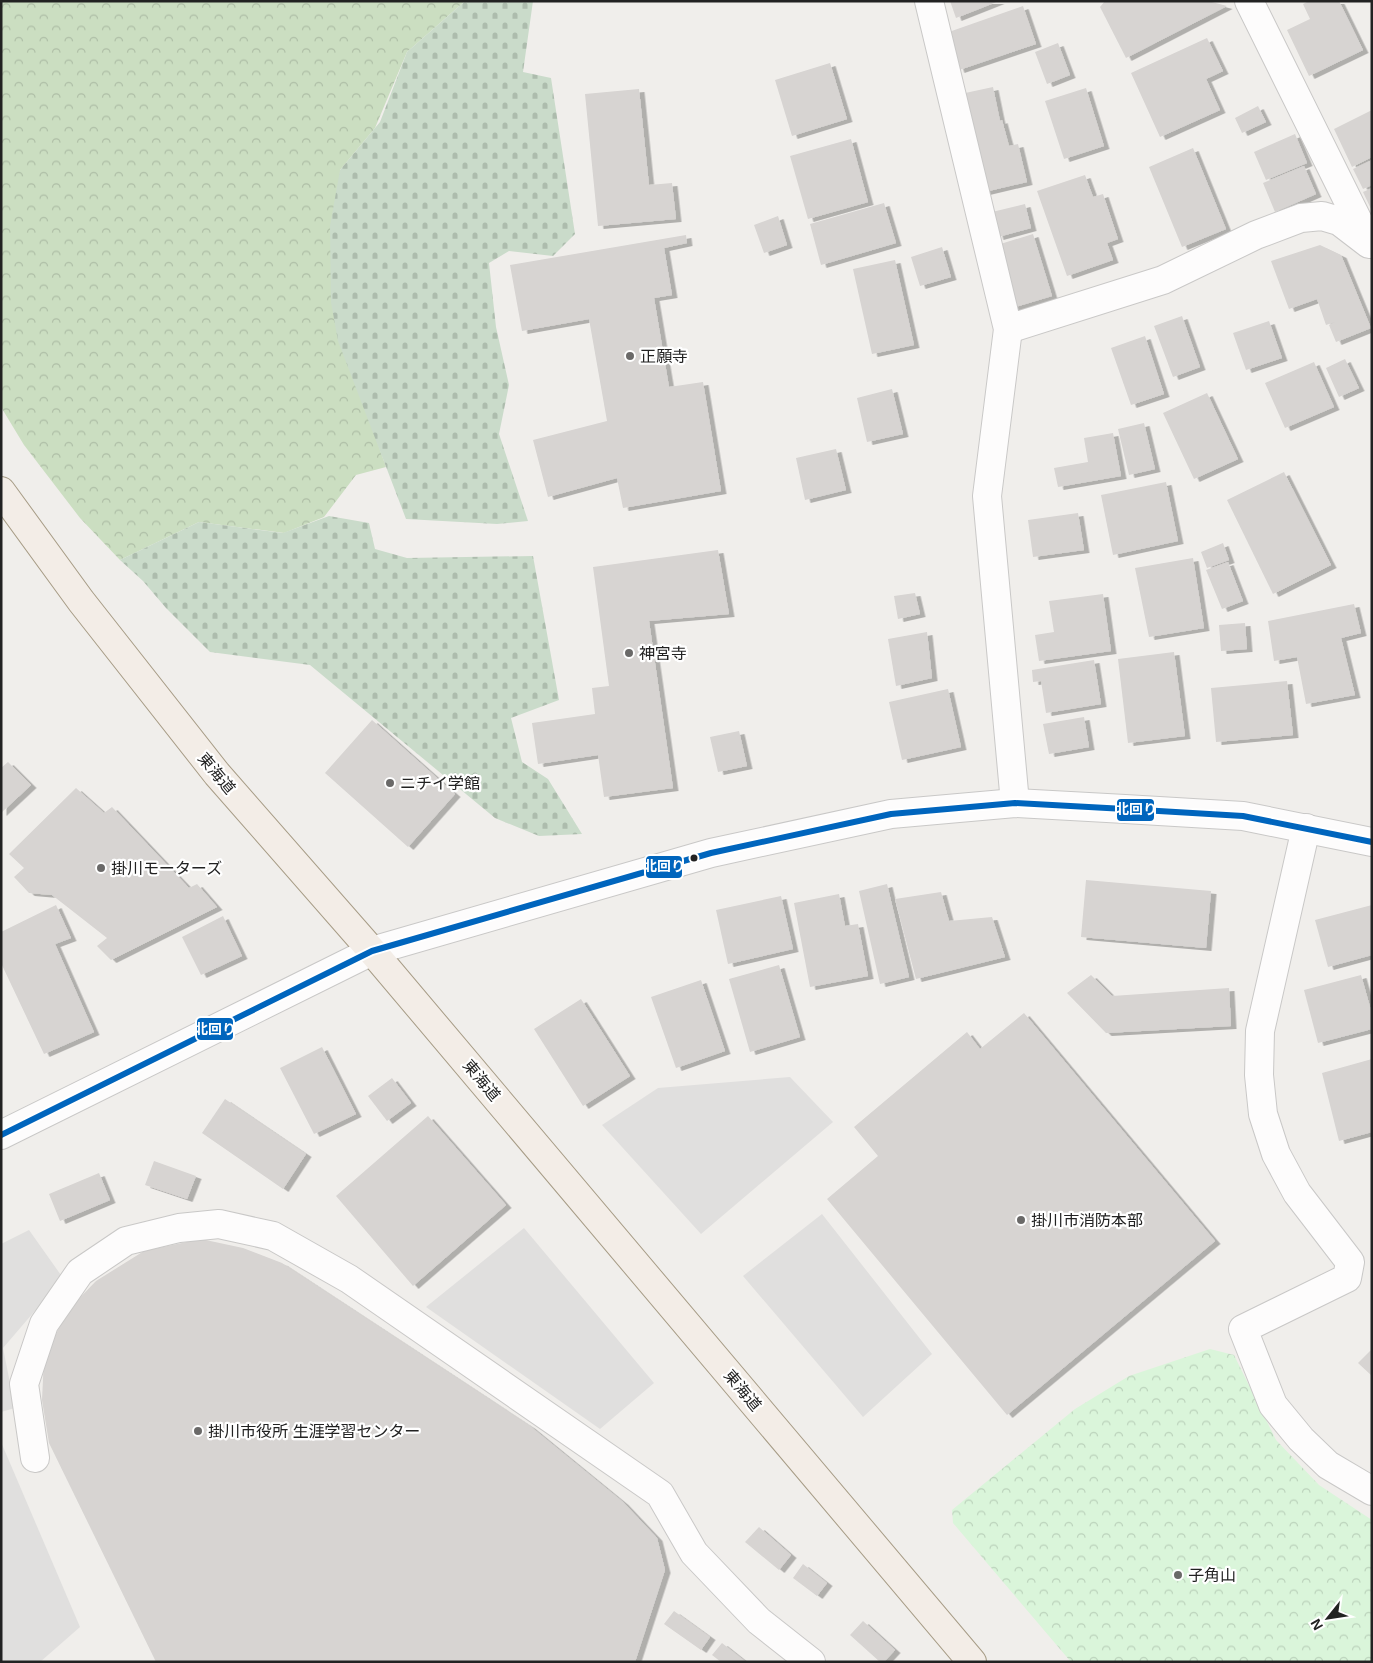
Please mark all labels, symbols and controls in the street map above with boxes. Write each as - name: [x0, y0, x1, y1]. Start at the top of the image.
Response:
- place label: 正願寺: [640, 348, 688, 365]
- marker: 正願寺: [624, 350, 636, 362]
- place label: 神宮寺: [639, 645, 687, 662]
- marker: 神宮寺: [623, 647, 635, 659]
- street label: 東海道: [195, 749, 239, 797]
- place label: ニチイ学館: [400, 775, 480, 792]
- marker: ニチイ学館: [384, 777, 396, 789]
- line badge: 北回り: [1116, 798, 1155, 822]
- text: 北回り: [1115, 801, 1157, 817]
- unlabelled marker: [689, 853, 699, 863]
- line badge: 北回り: [645, 855, 683, 879]
- text: 北回り: [643, 858, 685, 874]
- place label: 掛川モーターズ: [111, 860, 222, 877]
- marker: 掛川モーターズ: [95, 862, 107, 874]
- line badge: 北回り: [196, 1017, 234, 1041]
- text: 北回り: [194, 1021, 236, 1037]
- street label: 東海道: [460, 1056, 504, 1104]
- place label: 掛川市消防本部: [1031, 1212, 1143, 1229]
- marker: 掛川市消防本部: [1015, 1214, 1027, 1226]
- street label: 東海道: [721, 1366, 765, 1414]
- place label: 掛川市役所 生涯学習センター: [208, 1423, 420, 1440]
- marker: 掛川市役所 生涯学習センター: [192, 1425, 204, 1437]
- place label: 子角山: [1188, 1567, 1236, 1584]
- marker: 子角山: [1172, 1569, 1184, 1581]
- north arrow: [1303, 1593, 1353, 1643]
- text: N: [1307, 1616, 1326, 1633]

